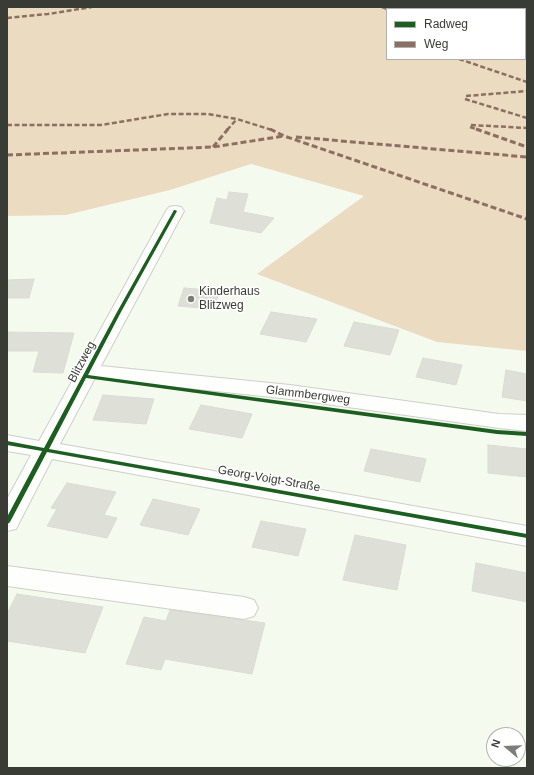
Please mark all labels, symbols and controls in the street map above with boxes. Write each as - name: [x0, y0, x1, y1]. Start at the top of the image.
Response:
- legend: [386, 8, 526, 60]
- text: Radweg: [424, 17, 468, 31]
- text: Weg: [424, 37, 448, 51]
- place label: Kinderhaus Blitzweg: [199, 285, 260, 313]
- marker: Kinderhaus Blitzweg: [186, 294, 196, 304]
- street label: Blitzweg: [65, 339, 99, 385]
- street label: Glammbergweg: [265, 383, 351, 407]
- street label: Georg-Voigt-Straße: [217, 463, 321, 495]
- north arrow: [486, 727, 526, 767]
- text: N: [489, 738, 503, 749]

